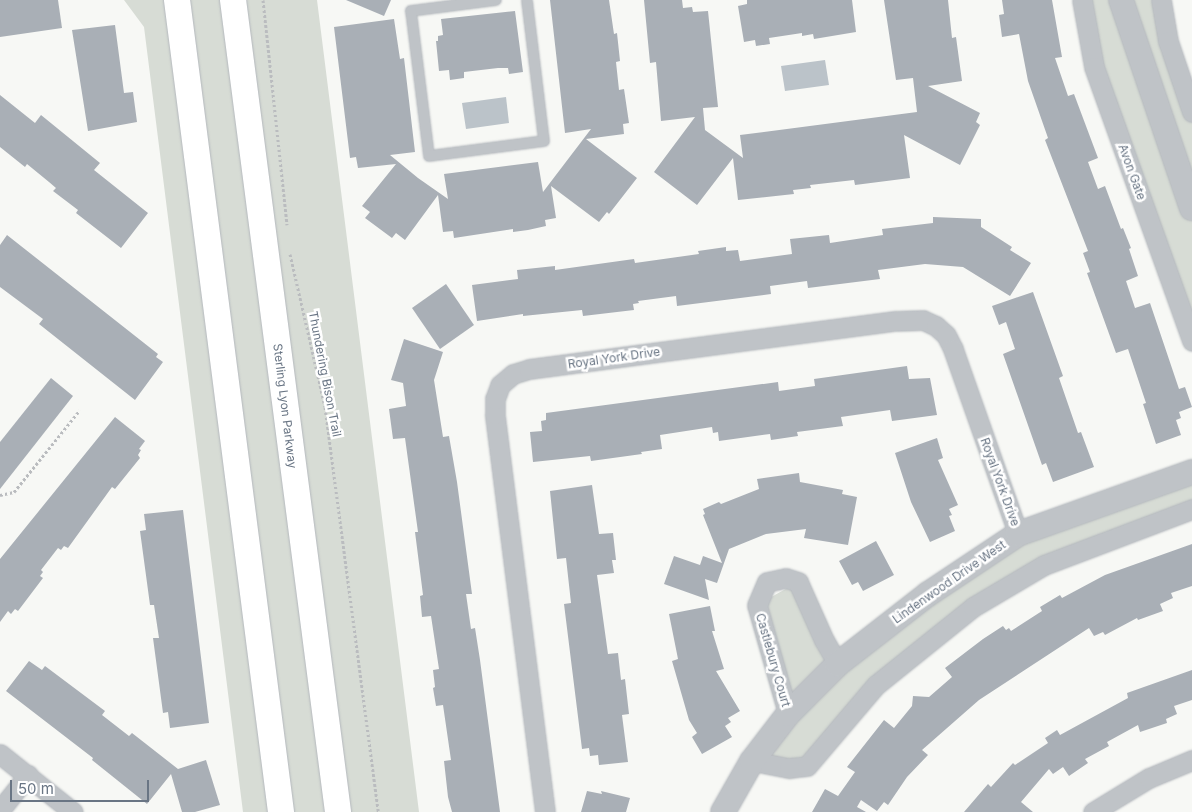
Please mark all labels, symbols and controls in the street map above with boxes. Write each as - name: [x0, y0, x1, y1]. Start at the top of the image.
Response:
- street label: Avon Gate: [1115, 142, 1149, 202]
- street label: Thundering Bison Trail: [306, 310, 344, 438]
- street label: Sterling Lyon Parkway: [270, 343, 300, 469]
- street label: Royal York Drive: [567, 344, 661, 372]
- street label: Royal York Drive: [977, 436, 1023, 528]
- street label: Lindenwood Drive West: [890, 538, 1008, 626]
- street label: Castlebury Court: [753, 612, 793, 708]
- scale bar: [12, 770, 151, 802]
- text: 50 m: [18, 779, 54, 798]

